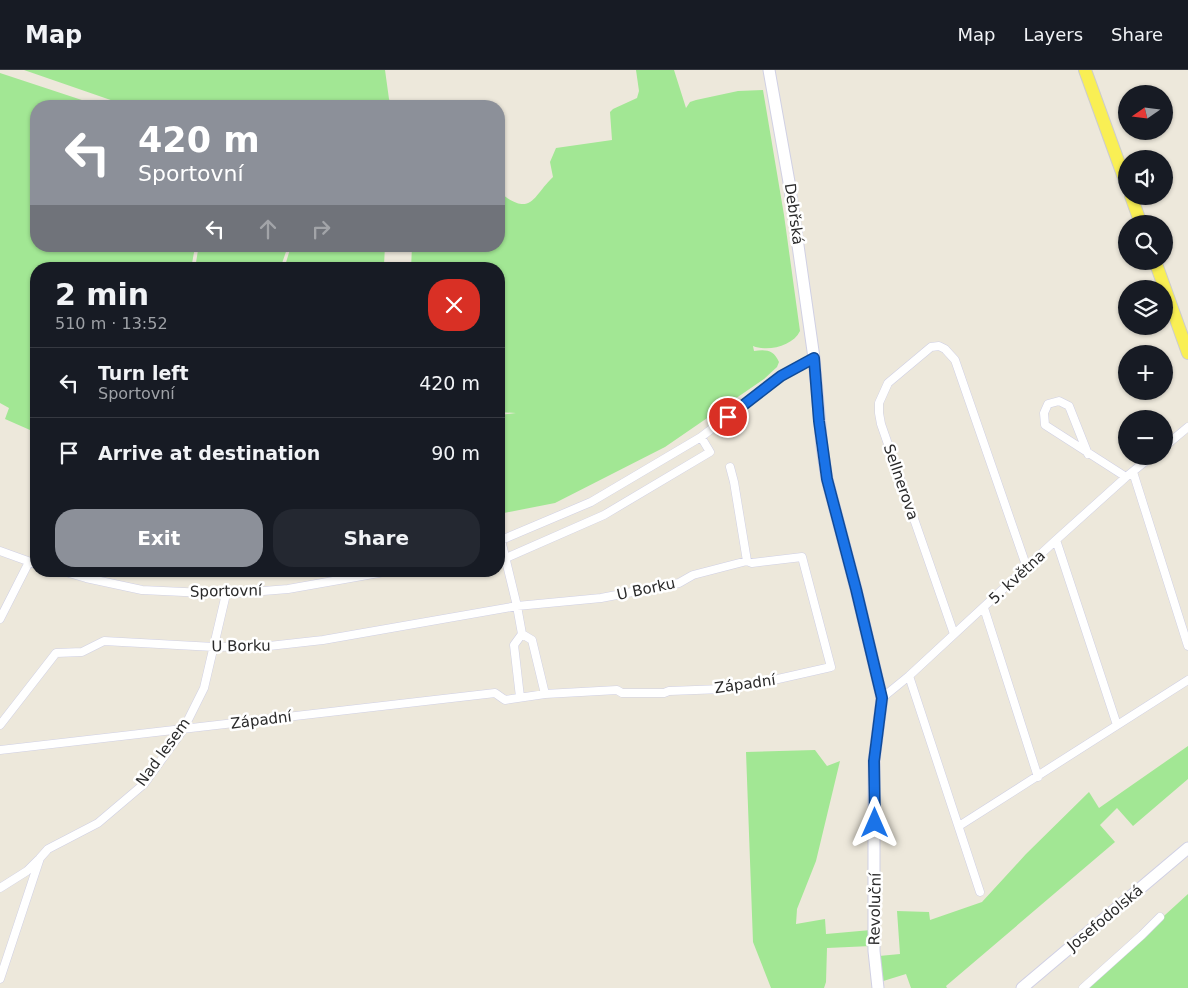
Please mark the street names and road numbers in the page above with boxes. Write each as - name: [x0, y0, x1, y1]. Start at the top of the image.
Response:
- street label: Debřská: [781, 182, 807, 246]
- street label: Sellnerova: [880, 442, 922, 522]
- street label: 5. května: [985, 546, 1049, 608]
- street label: U Borku: [615, 574, 677, 604]
- street label: Sportovní: [190, 581, 263, 601]
- street label: U Borku: [211, 636, 271, 656]
- street label: Západní: [713, 671, 777, 697]
- street label: Západní: [229, 707, 293, 733]
- street label: Nad lesem: [132, 714, 194, 790]
- street label: Revoluční: [865, 872, 885, 945]
- street label: Josefodolská: [1063, 881, 1147, 956]

